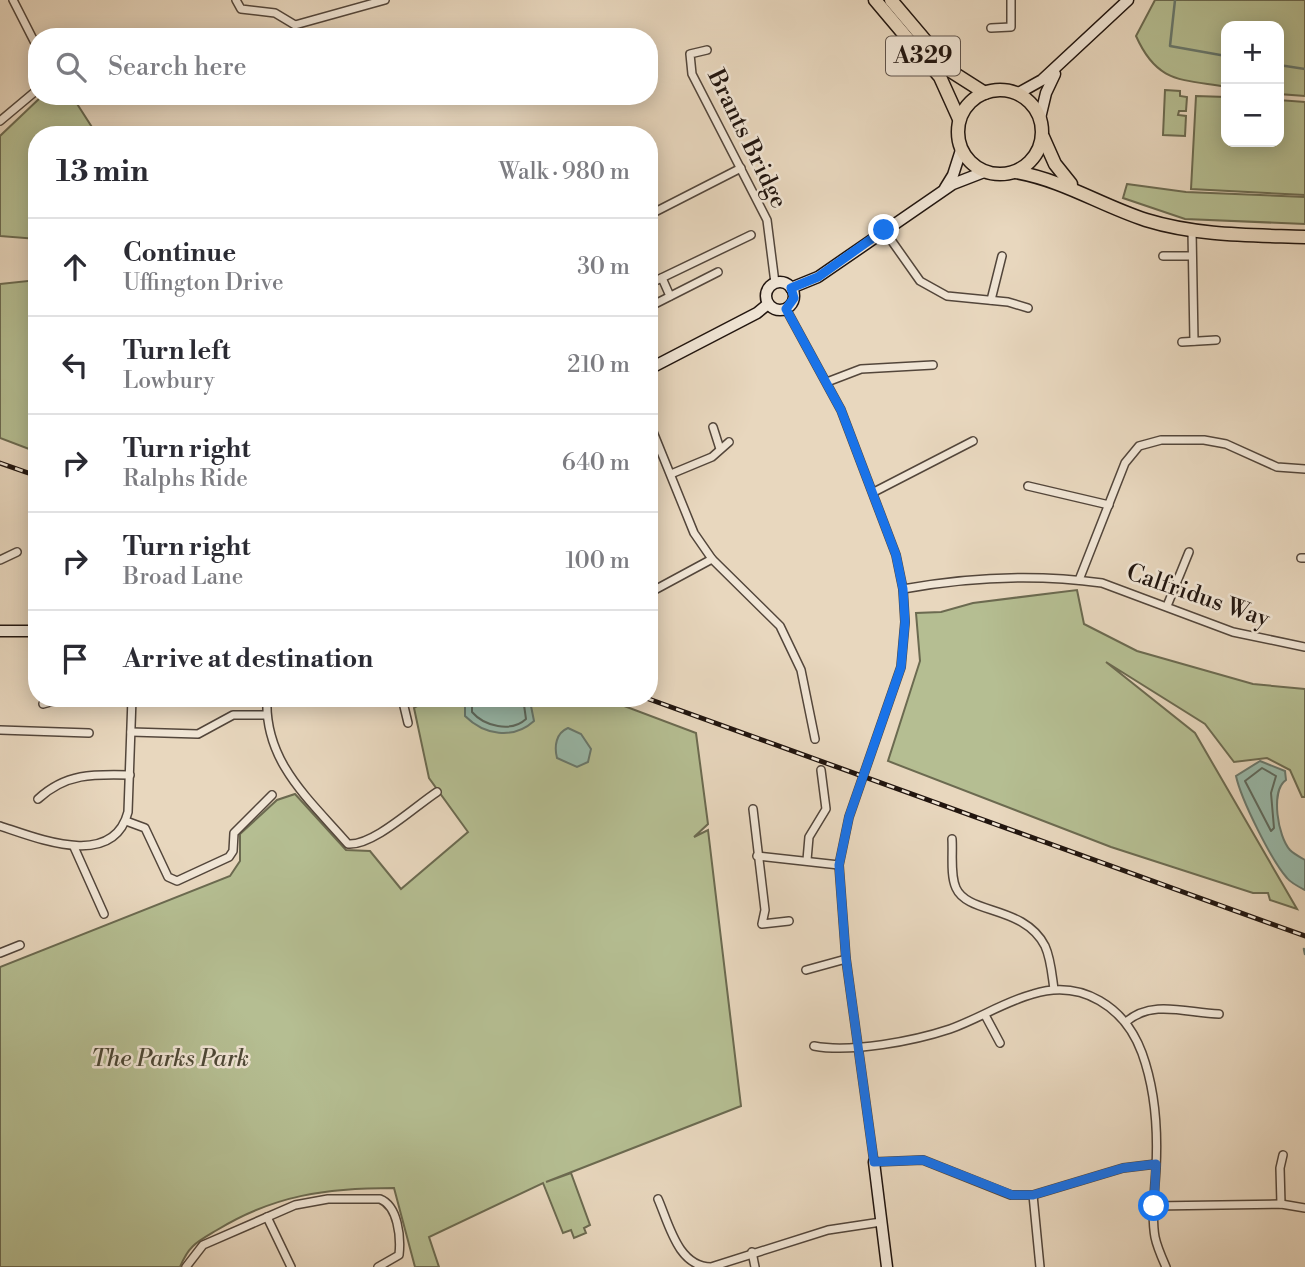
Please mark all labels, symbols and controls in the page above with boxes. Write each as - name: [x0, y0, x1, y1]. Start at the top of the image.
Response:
- map controls: [1221, 21, 1284, 147]
- button: +: [1221, 21, 1284, 84]
- search box: [28, 28, 658, 105]
- road number: A329: [886, 36, 960, 76]
- icon: search: [52, 48, 90, 86]
- text: Search here: [108, 51, 247, 83]
- street label: Brants Bridge: [700, 64, 794, 213]
- button: −: [1221, 84, 1284, 147]
- text: 13 min: [56, 153, 149, 191]
- text: Walk · 980 m: [499, 158, 630, 186]
- route end: [868, 214, 899, 245]
- text: Continue: [123, 237, 236, 269]
- icon: ahead: [56, 248, 94, 286]
- text: 30 m: [577, 253, 630, 281]
- text: Uffington Drive: [123, 269, 284, 297]
- text: Turn left: [123, 335, 231, 367]
- icon: left: [56, 346, 94, 384]
- text: 210 m: [567, 351, 630, 379]
- text: Lowbury: [123, 367, 215, 395]
- text: Turn right: [123, 433, 251, 465]
- icon: right: [56, 444, 94, 482]
- text: 640 m: [562, 449, 630, 477]
- text: Ralphs Ride: [123, 465, 248, 493]
- text: Turn right: [123, 531, 251, 563]
- icon: right: [56, 542, 94, 580]
- text: 100 m: [565, 547, 630, 575]
- street label: Calfridus Way: [1122, 557, 1274, 635]
- text: Broad Lane: [123, 563, 243, 591]
- icon: arrive: [56, 640, 94, 678]
- text: Arrive at destination: [123, 643, 373, 675]
- park label: The Parks Park: [91, 1044, 249, 1074]
- route start: [1138, 1190, 1169, 1221]

